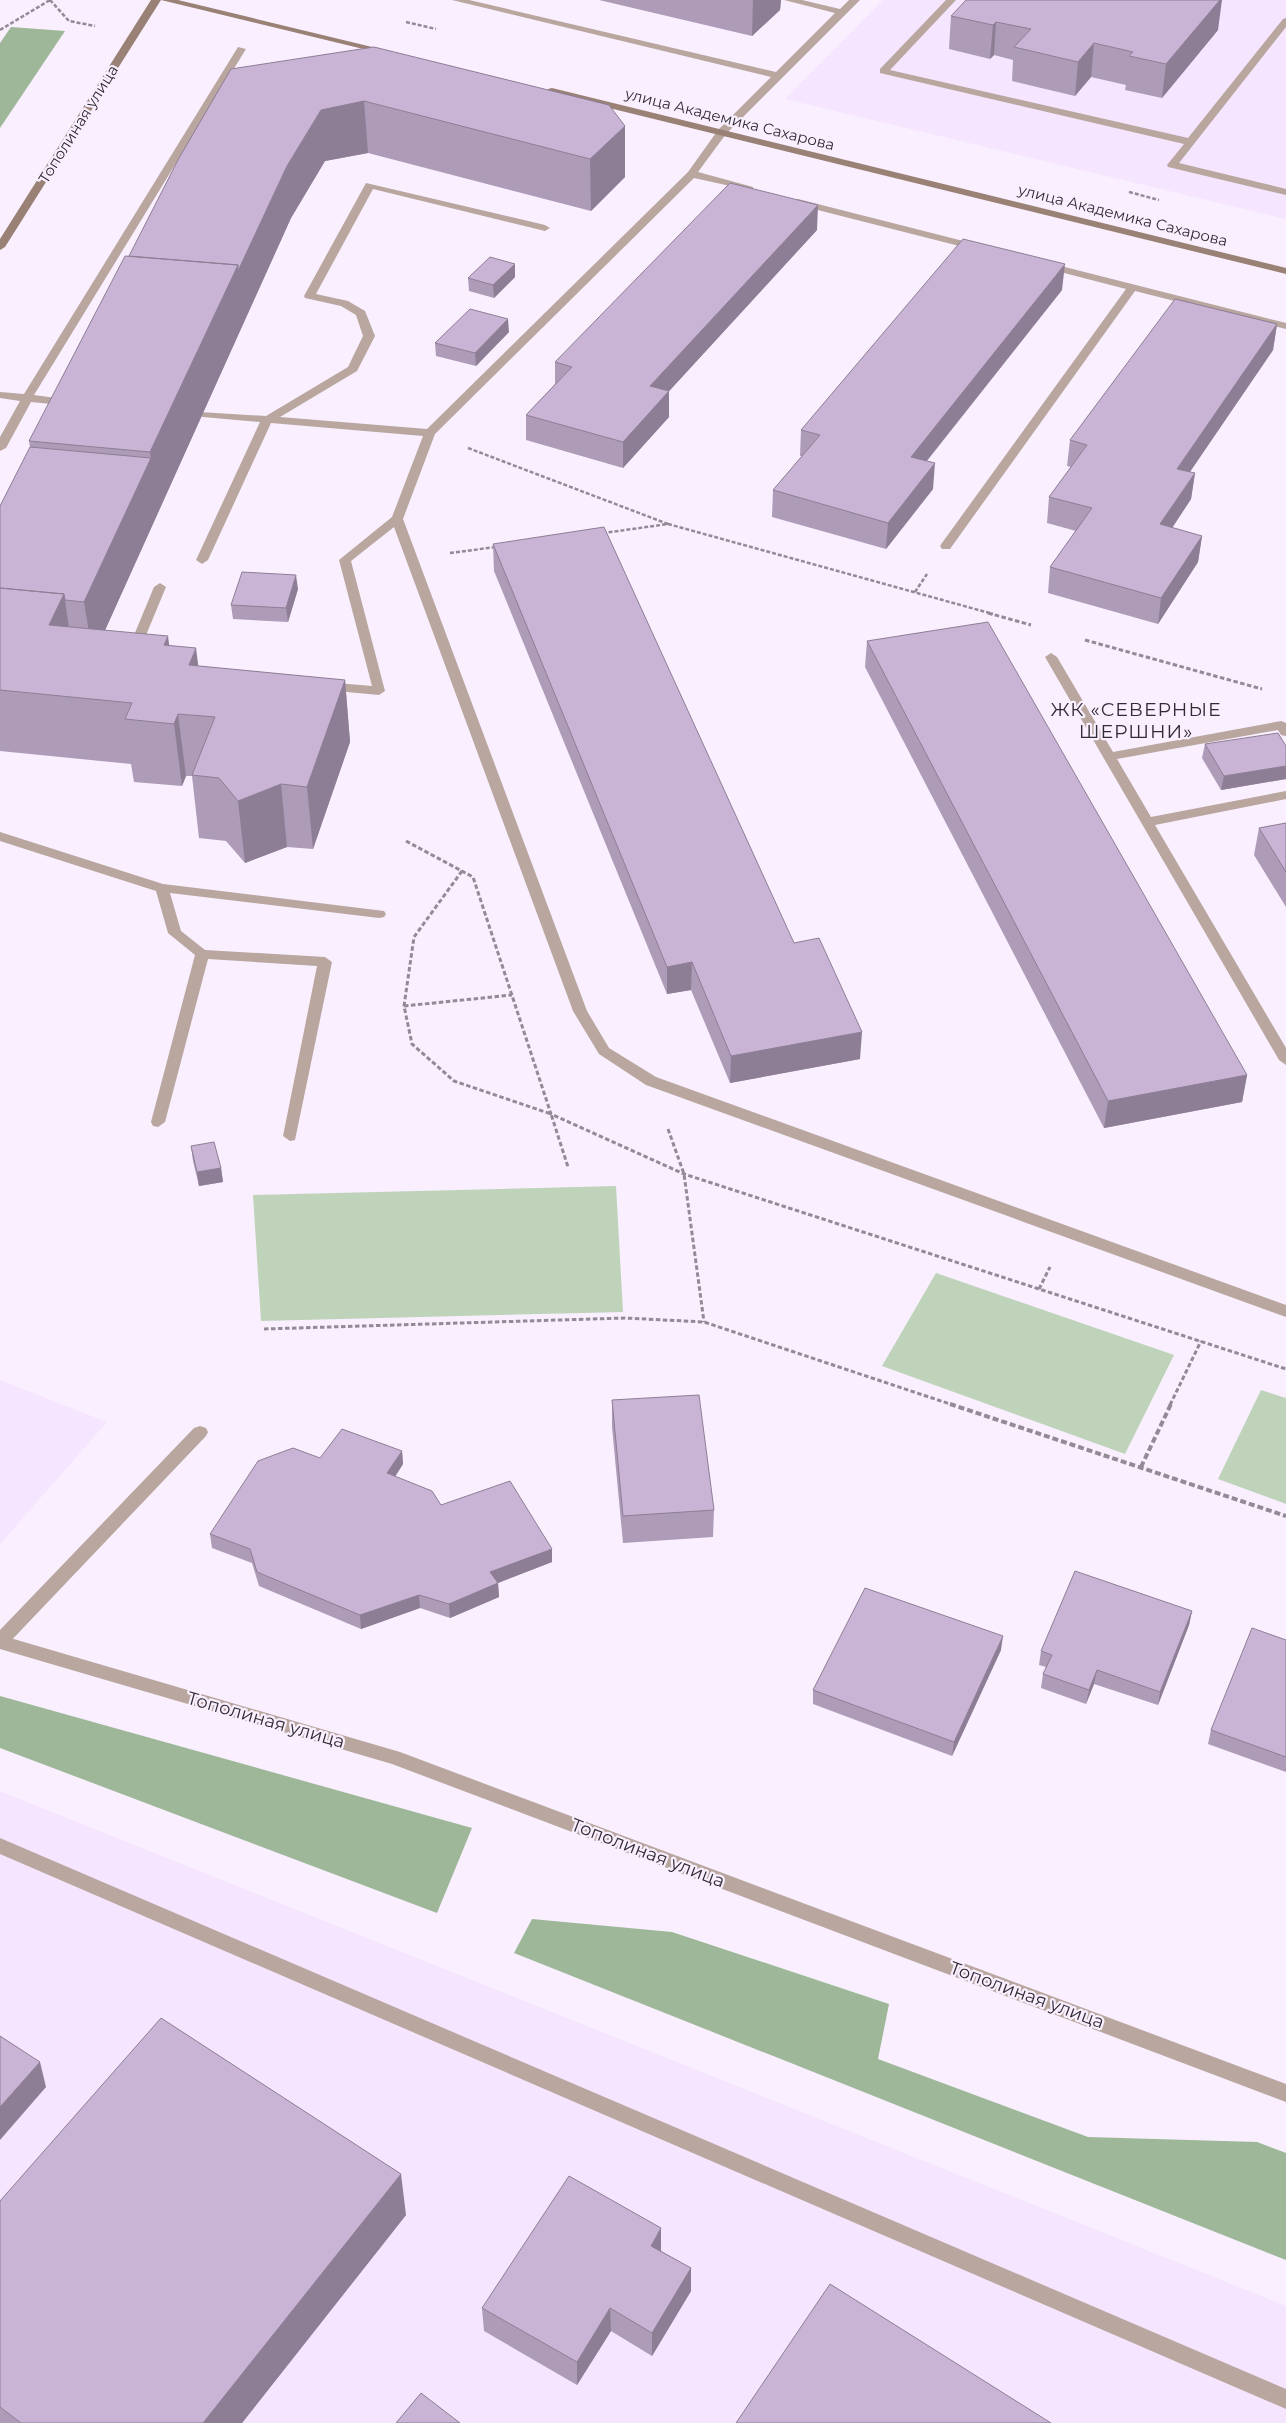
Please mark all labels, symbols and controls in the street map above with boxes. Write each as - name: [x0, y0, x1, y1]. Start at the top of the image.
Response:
- street label: Тополиная улица: [34, 61, 122, 187]
- street label: улица Академика Сахарова: [622, 84, 837, 154]
- street label: улица Академика Сахарова: [1015, 180, 1230, 250]
- district label: ЖК «СЕВЕРНЫЕ ШЕРШНИ»: [1050, 698, 1222, 743]
- street label: Тополиная улица: [185, 1687, 347, 1753]
- street label: Тополиная улица: [568, 1814, 728, 1892]
- street label: Тополиная улица: [947, 1957, 1107, 2033]

